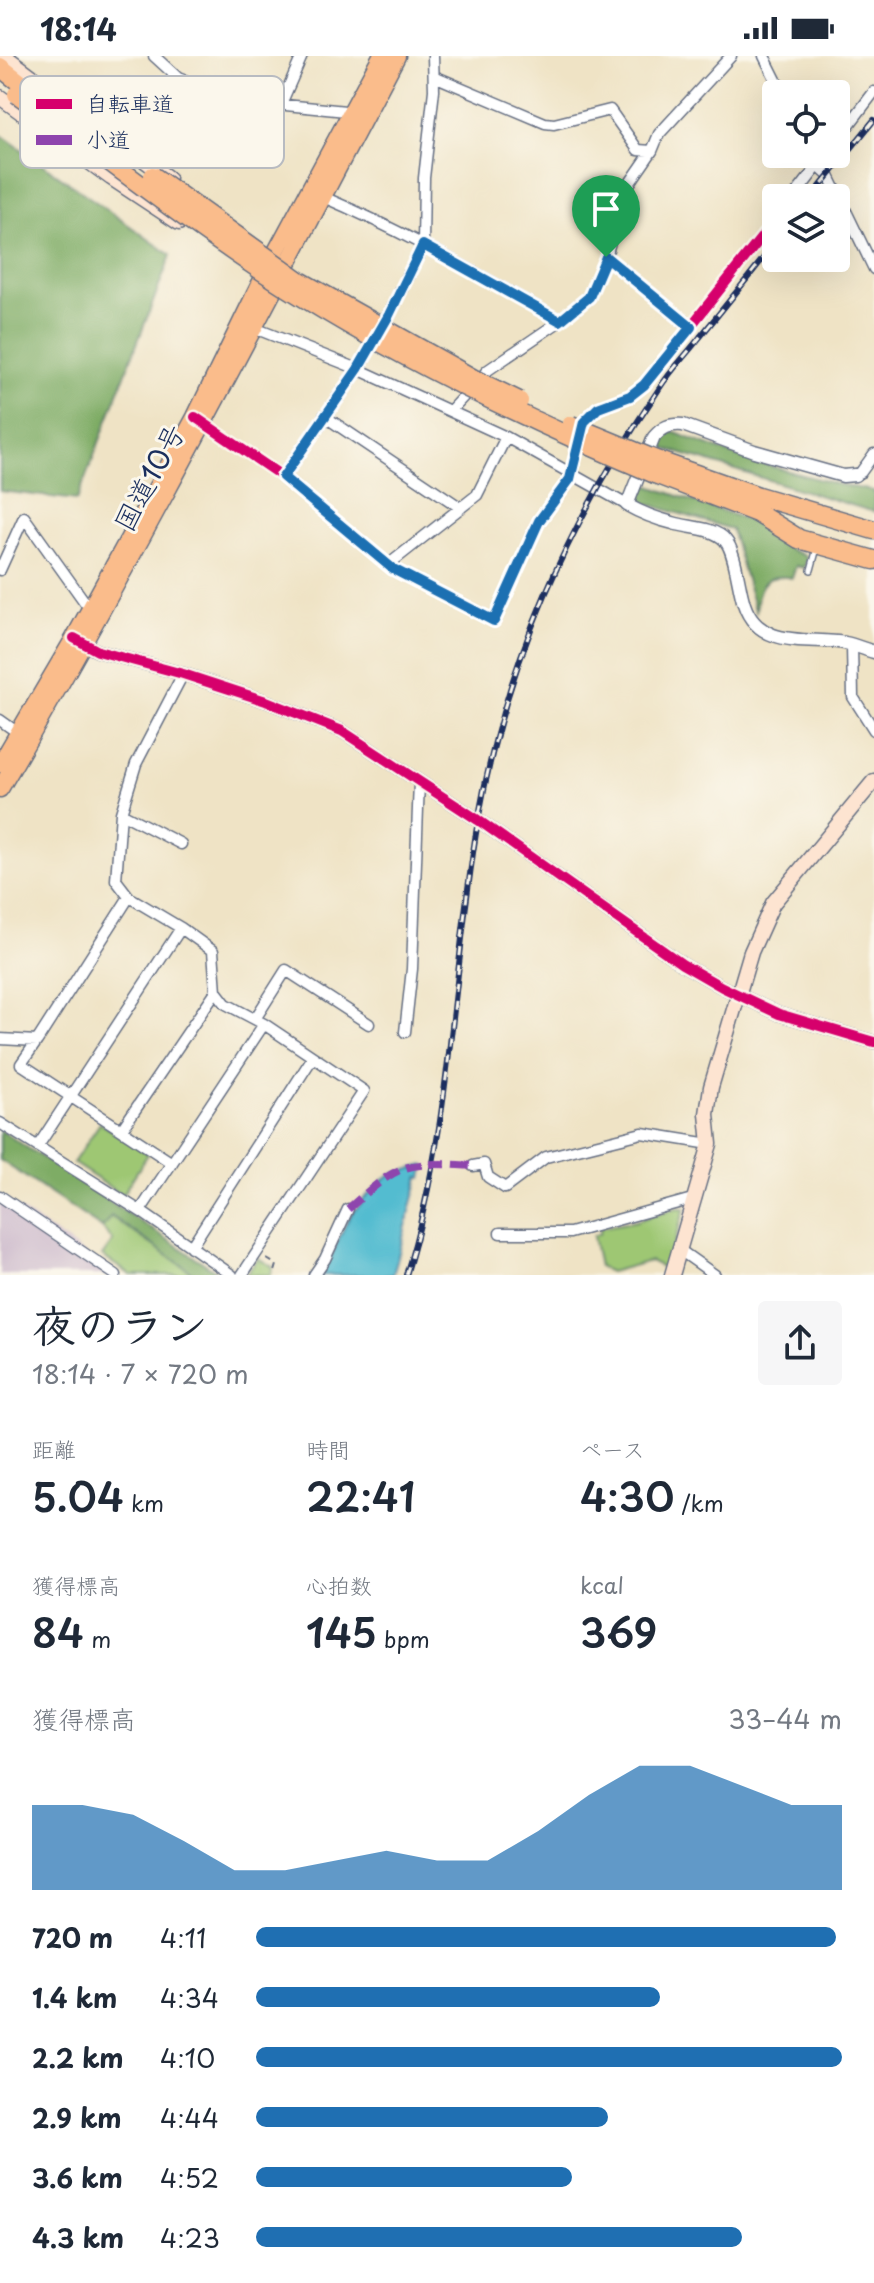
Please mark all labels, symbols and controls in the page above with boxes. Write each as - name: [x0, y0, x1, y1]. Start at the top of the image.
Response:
- text: 18:14: [40, 6, 117, 51]
- legend: [20, 76, 284, 168]
- map controls: [762, 80, 850, 272]
- button: locate: [762, 80, 850, 168]
- text: 自転車道: [86, 86, 174, 119]
- text: 小道: [86, 122, 130, 155]
- pin: [572, 175, 640, 257]
- button: layers: [762, 184, 850, 272]
- icon: arrive: [584, 187, 628, 231]
- street label: 国道10号: [102, 415, 194, 539]
- text: 夜のラン: [32, 1291, 208, 1357]
- button: share: [758, 1301, 842, 1385]
- text: 18:14 · 7 × 720 m: [32, 1354, 249, 1393]
- text: 距離: [32, 1432, 76, 1465]
- text: 時間: [306, 1432, 350, 1465]
- text: ペース: [580, 1432, 645, 1465]
- text: 5.04: [32, 1465, 124, 1526]
- text: 22:41: [306, 1465, 415, 1526]
- text: 4:30: [580, 1465, 674, 1526]
- text: km: [124, 1486, 164, 1519]
- text: /km: [674, 1486, 724, 1519]
- text: 獲得標高: [32, 1568, 120, 1601]
- text: 心拍数: [306, 1568, 372, 1601]
- text: kcal: [580, 1568, 624, 1601]
- text: 84: [32, 1601, 84, 1662]
- text: 145: [306, 1601, 377, 1662]
- text: 369: [580, 1601, 657, 1662]
- text: m: [84, 1622, 111, 1655]
- text: bpm: [377, 1622, 430, 1655]
- text: 獲得標高: [32, 1699, 136, 1738]
- text: 33–44 m: [728, 1699, 842, 1738]
- text: 720 m: [32, 1918, 113, 1957]
- text: 4:11: [160, 1918, 206, 1957]
- text: 1.4 km: [32, 1978, 117, 2017]
- text: 4:34: [160, 1978, 219, 2017]
- text: 2.2 km: [32, 2038, 123, 2077]
- text: 4:10: [160, 2038, 215, 2077]
- text: 2.9 km: [32, 2098, 122, 2137]
- text: 4:44: [160, 2098, 219, 2137]
- text: 3.6 km: [32, 2158, 123, 2197]
- text: 4:52: [160, 2158, 219, 2197]
- text: 4.3 km: [32, 2218, 124, 2257]
- text: 4:23: [160, 2218, 220, 2257]

